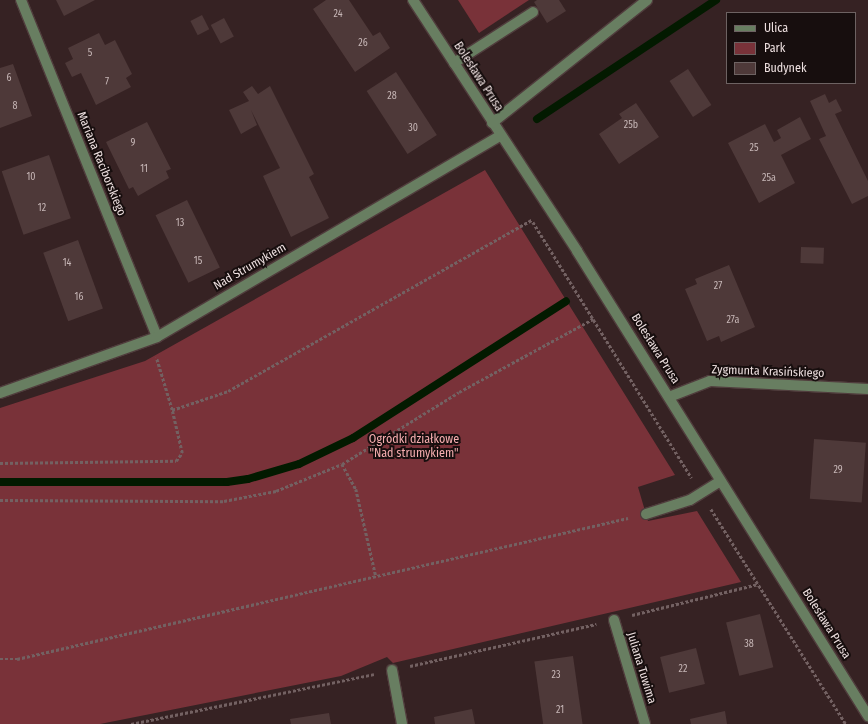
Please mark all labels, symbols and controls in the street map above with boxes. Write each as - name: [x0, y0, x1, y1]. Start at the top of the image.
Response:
- house number: 24: [333, 9, 343, 21]
- legend: [726, 12, 856, 84]
- text: Ulica: [764, 21, 788, 35]
- house number: 26: [358, 38, 368, 50]
- street label: Bolesława Prusa: [450, 40, 506, 114]
- text: Park: [764, 41, 785, 55]
- house number: 5: [88, 48, 92, 60]
- text: Budynek: [764, 61, 806, 75]
- house number: 6: [7, 73, 11, 85]
- house number: 7: [105, 77, 109, 89]
- house number: 28: [387, 91, 397, 103]
- house number: 8: [13, 101, 17, 113]
- street label: Mariana Raciborskiego: [74, 110, 128, 218]
- house number: 25b: [624, 120, 638, 132]
- house number: 30: [408, 123, 418, 135]
- house number: 9: [131, 138, 135, 150]
- house number: 25: [750, 143, 758, 155]
- house number: 11: [140, 164, 148, 176]
- house number: 10: [26, 172, 36, 184]
- house number: 25a: [762, 173, 776, 185]
- house number: 12: [38, 203, 46, 215]
- house number: 13: [176, 218, 184, 230]
- street label: Nad Strumykiem: [211, 241, 289, 293]
- house number: 15: [194, 256, 202, 268]
- house number: 14: [63, 258, 71, 270]
- house number: 27: [714, 281, 722, 293]
- house number: 16: [75, 292, 83, 304]
- street label: Bolesława Prusa: [628, 311, 682, 387]
- house number: 27a: [727, 315, 739, 327]
- street label: Zygmunta Krasińskiego: [711, 363, 825, 381]
- park label: Ogródki działkowe "Nad strumykiem": [369, 433, 459, 461]
- house number: 29: [833, 465, 843, 477]
- street label: Bolesława Prusa: [799, 586, 853, 662]
- street label: Juliana Tuwima: [623, 631, 659, 705]
- house number: 38: [744, 639, 754, 651]
- house number: 22: [679, 664, 687, 676]
- house number: 23: [552, 670, 560, 682]
- house number: 21: [556, 705, 564, 717]

